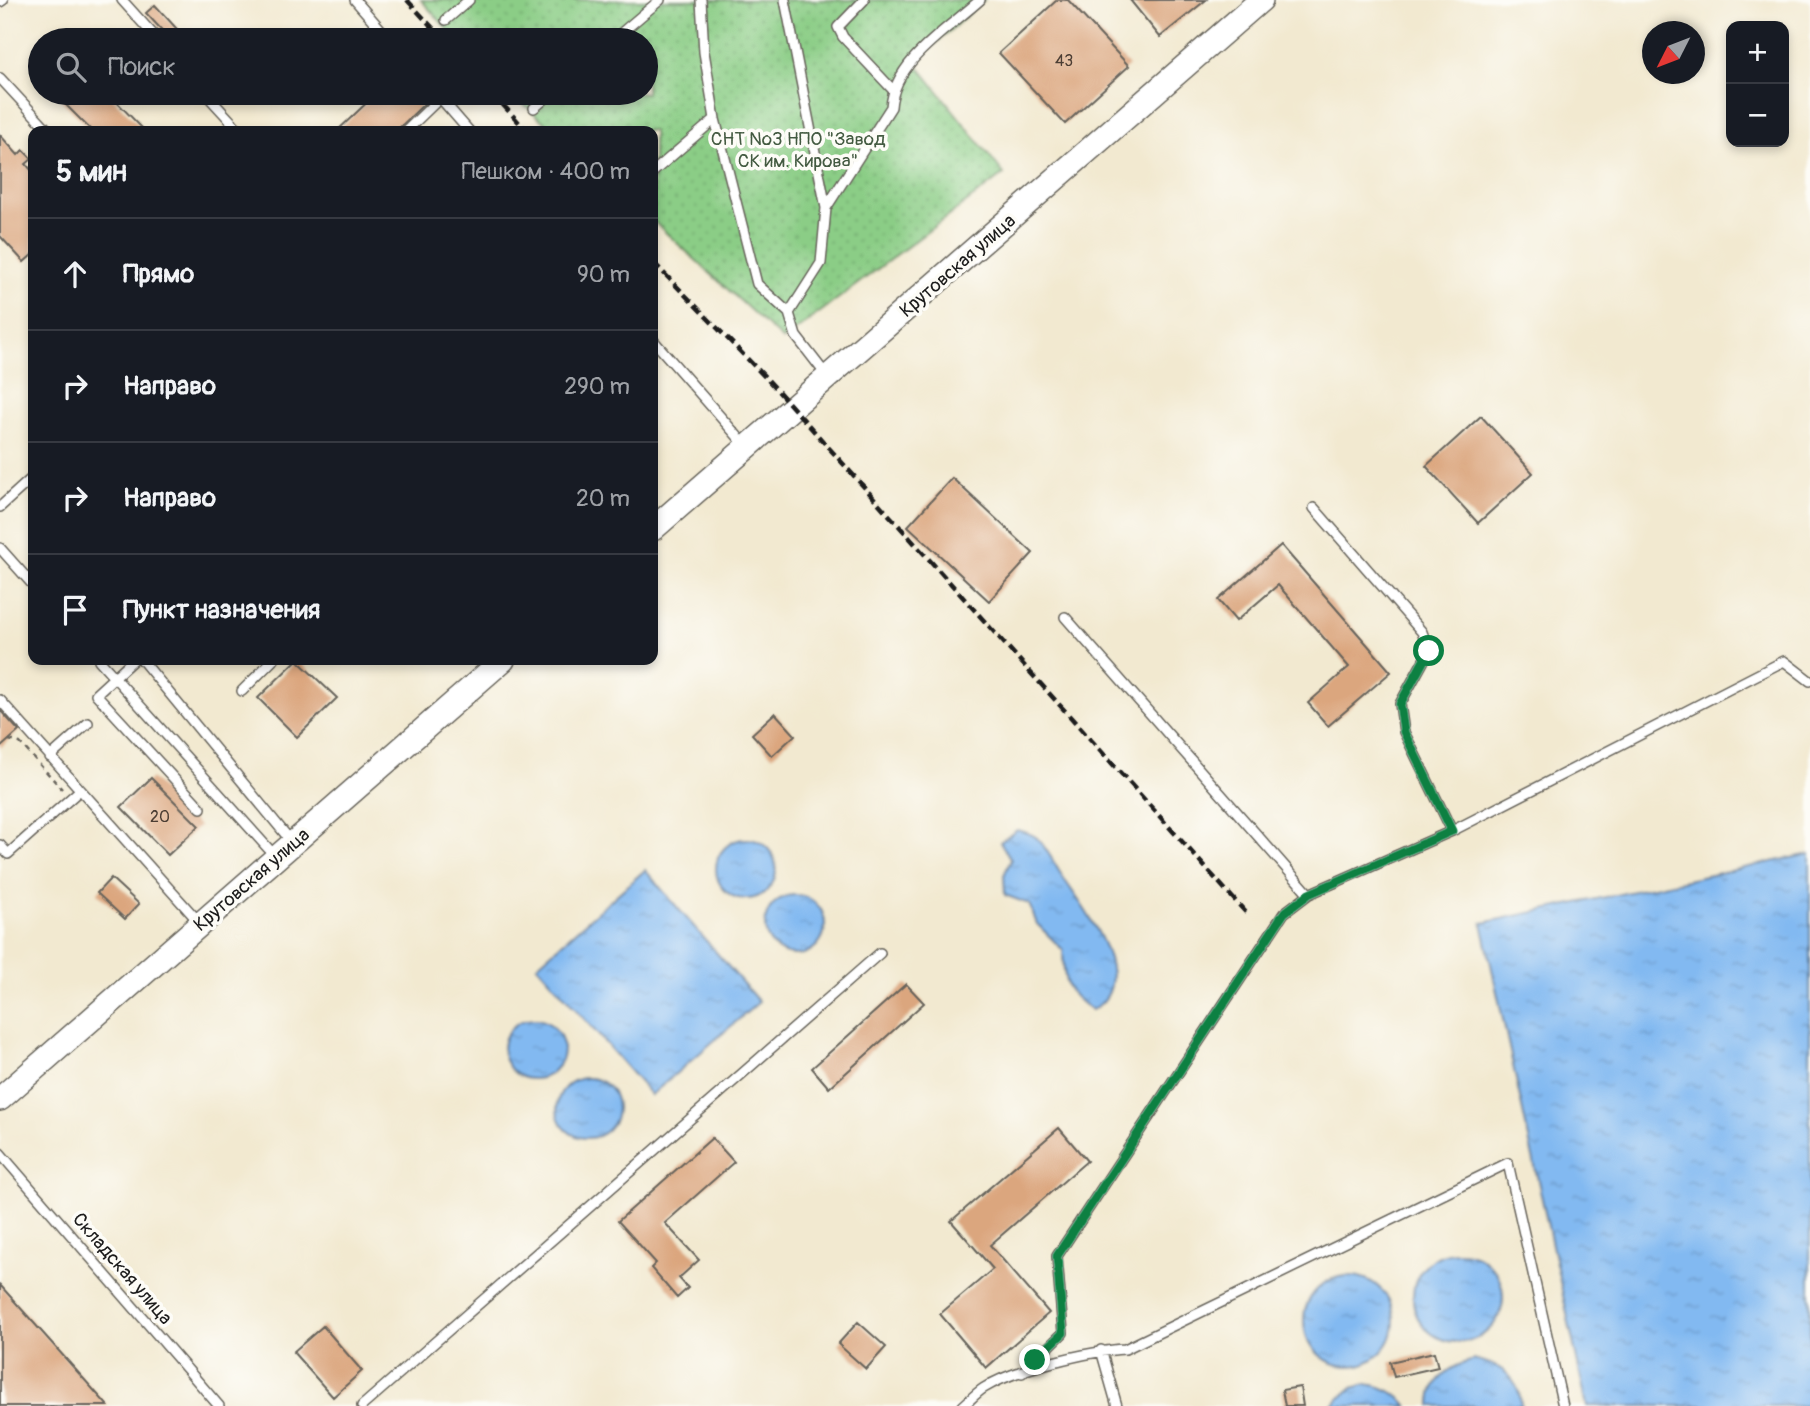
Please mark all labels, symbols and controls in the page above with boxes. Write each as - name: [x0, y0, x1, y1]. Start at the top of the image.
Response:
- north arrow: [1642, 21, 1705, 84]
- map controls: [1726, 21, 1789, 147]
- button: +: [1726, 21, 1789, 84]
- search box: [28, 28, 658, 105]
- icon: search: [52, 48, 90, 86]
- text: Поиск: [108, 51, 176, 83]
- house number: 43: [1055, 51, 1073, 71]
- button: −: [1726, 84, 1789, 147]
- park label: СНТ №3 НПО "Завод СК им. Кирова": [711, 127, 886, 173]
- text: 5 мин: [56, 153, 127, 190]
- text: Пешком · 400 m: [462, 157, 630, 186]
- street label: Крутовская улица: [895, 209, 1021, 323]
- icon: ahead: [56, 255, 94, 293]
- text: Прямо: [123, 258, 194, 290]
- text: 90 m: [577, 260, 630, 289]
- icon: right: [56, 367, 94, 405]
- text: Направо: [123, 370, 216, 402]
- text: 290 m: [564, 372, 630, 401]
- icon: right: [56, 479, 94, 517]
- text: Направо: [123, 482, 216, 514]
- text: 20 m: [576, 484, 630, 513]
- icon: arrive: [56, 591, 94, 629]
- text: Пункт назначения: [123, 594, 320, 626]
- route start: [1413, 635, 1444, 666]
- house number: 20: [150, 807, 170, 827]
- street label: Крутовская улица: [189, 823, 315, 937]
- street label: Складская улица: [67, 1208, 177, 1330]
- route end: [1019, 1344, 1050, 1375]

